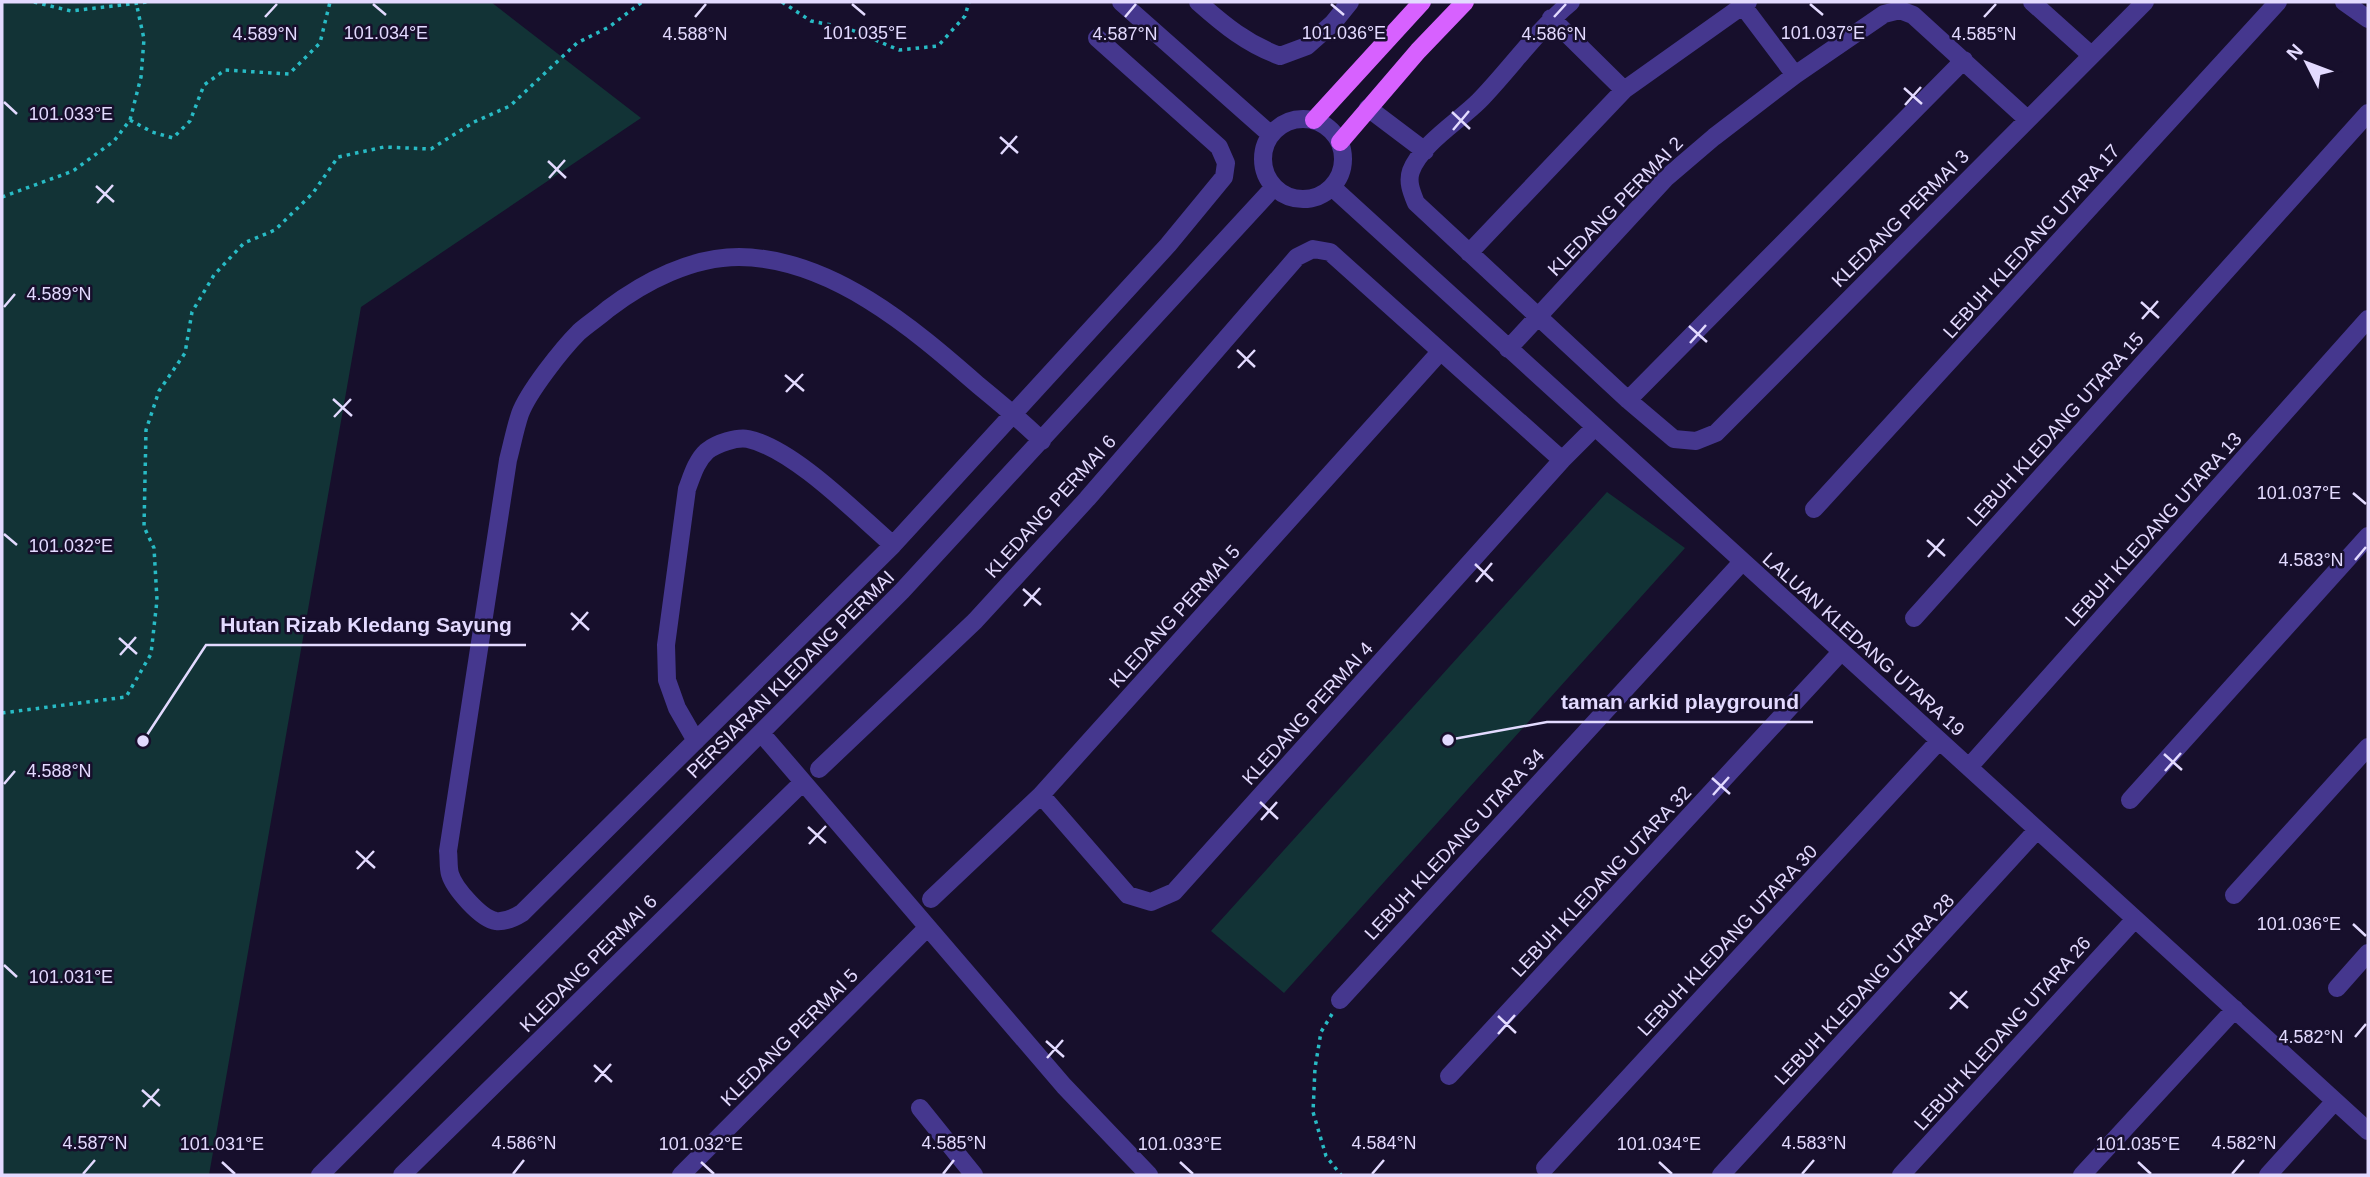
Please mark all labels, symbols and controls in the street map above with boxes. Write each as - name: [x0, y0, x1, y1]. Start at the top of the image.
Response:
- text: 101.034°E: [344, 23, 428, 43]
- text: 101.035°E: [823, 23, 907, 43]
- text: 101.036°E: [1302, 23, 1386, 43]
- text: 101.037°E: [1781, 23, 1865, 43]
- text: 4.589°N: [232, 24, 298, 44]
- text: 4.588°N: [662, 24, 728, 44]
- text: 4.587°N: [1092, 24, 1158, 44]
- text: 4.586°N: [1521, 24, 1587, 44]
- text: 4.585°N: [1951, 24, 2017, 44]
- north arrow: [2272, 28, 2342, 98]
- text: N: [2282, 40, 2307, 64]
- text: 101.033°E: [29, 104, 113, 124]
- street label: KLEDANG PERMAI 2: [1544, 133, 1687, 280]
- street label: LEBUH KLEDANG UTARA 17: [1939, 140, 2124, 342]
- street label: KLEDANG PERMAI 3: [1828, 146, 1973, 291]
- text: 4.589°N: [26, 284, 92, 304]
- street label: LEBUH KLEDANG UTARA 15: [1963, 328, 2148, 530]
- street label: LEBUH KLEDANG UTARA 13: [2061, 428, 2246, 630]
- street label: KLEDANG PERMAI 6: [981, 431, 1120, 582]
- text: 101.037°E: [2257, 483, 2341, 503]
- text: 101.032°E: [29, 536, 113, 556]
- street label: KLEDANG PERMAI 5: [1105, 541, 1244, 692]
- street label: LALUAN KLEDANG UTARA 19: [1759, 548, 1969, 740]
- text: 4.583°N: [2278, 550, 2344, 570]
- street label: PERSIARAN KLEDANG PERMAI: [683, 567, 898, 782]
- callout: Hutan Rizab Kledang Sayung: [206, 603, 526, 645]
- text: Hutan Rizab Kledang Sayung: [220, 613, 512, 636]
- street label: KLEDANG PERMAI 4: [1238, 637, 1377, 789]
- callout: taman arkid playground: [1547, 680, 1813, 722]
- text: taman arkid playground: [1561, 690, 1799, 713]
- street label: LEBUH KLEDANG UTARA 34: [1360, 744, 1549, 944]
- text: 4.588°N: [26, 761, 92, 781]
- street label: LEBUH KLEDANG UTARA 32: [1507, 782, 1695, 981]
- street label: LEBUH KLEDANG UTARA 30: [1633, 841, 1821, 1040]
- street label: LEBUH KLEDANG UTARA 28: [1770, 890, 1958, 1089]
- street label: KLEDANG PERMAI 6: [516, 891, 661, 1036]
- text: 101.036°E: [2257, 914, 2341, 934]
- street label: LEBUH KLEDANG UTARA 26: [1910, 932, 2095, 1134]
- street label: KLEDANG PERMAI 5: [717, 965, 862, 1110]
- text: 101.031°E: [29, 967, 113, 987]
- text: 4.582°N: [2278, 1027, 2344, 1047]
- text: 4.587°N: [62, 1133, 128, 1153]
- text: 4.586°N: [491, 1133, 557, 1153]
- text: 4.585°N: [921, 1133, 987, 1153]
- text: 4.584°N: [1351, 1133, 1417, 1153]
- text: 4.583°N: [1781, 1133, 1847, 1153]
- text: 4.582°N: [2211, 1133, 2277, 1153]
- text: 101.031°E: [180, 1134, 264, 1154]
- text: 101.032°E: [659, 1134, 743, 1154]
- text: 101.033°E: [1138, 1134, 1222, 1154]
- text: 101.034°E: [1617, 1134, 1701, 1154]
- text: 101.035°E: [2096, 1134, 2180, 1154]

